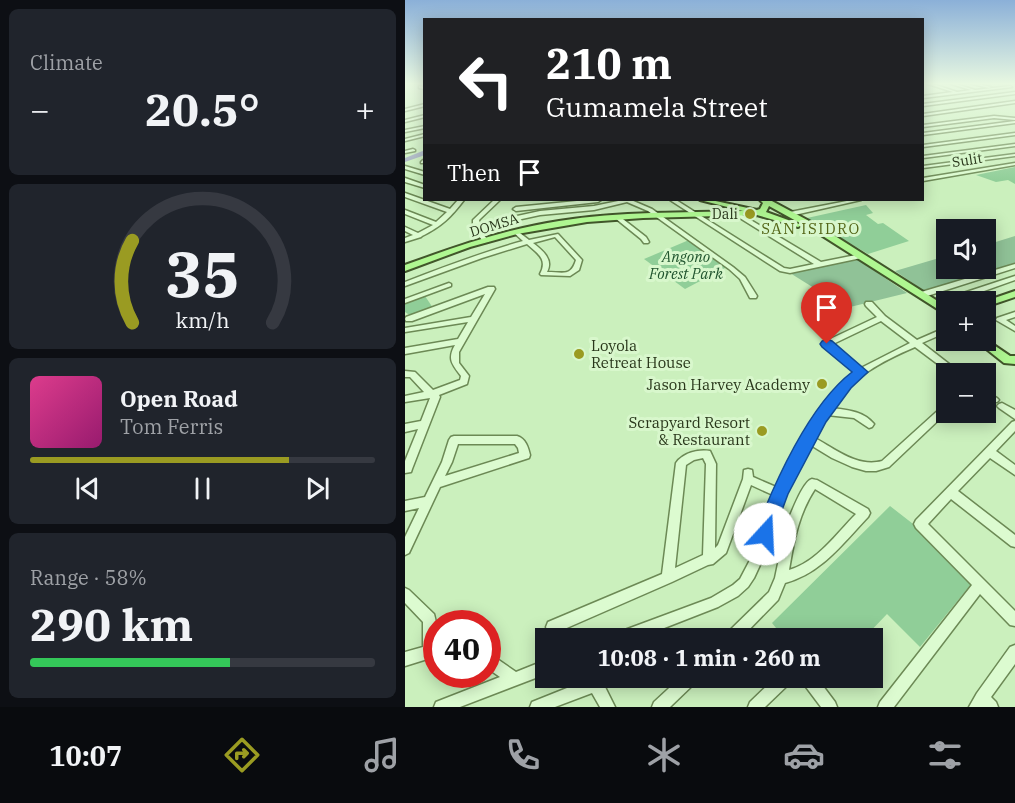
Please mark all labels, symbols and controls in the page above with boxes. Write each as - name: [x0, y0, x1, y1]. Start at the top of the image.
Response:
- text: 210 m: [546, 36, 672, 91]
- icon: left: [447, 42, 525, 120]
- text: Climate: [30, 49, 103, 76]
- text: 20.5°: [145, 80, 260, 138]
- text: −: [30, 88, 50, 131]
- text: +: [355, 88, 375, 131]
- text: Gumamela Street: [546, 89, 768, 124]
- street label: Sulit: [951, 149, 984, 171]
- icon: arrive: [513, 156, 546, 189]
- text: Then: [447, 158, 501, 187]
- place label: Dali: [712, 205, 738, 223]
- marker: Dali: [743, 207, 757, 221]
- street label: DOMSA: [467, 209, 521, 241]
- district label: SAN ISIDRO: [761, 219, 861, 238]
- map controls: [936, 219, 996, 423]
- button: sound: [936, 219, 996, 279]
- text: 35: [165, 233, 240, 314]
- park label: Angono Forest Park: [648, 247, 723, 283]
- pin: [801, 282, 852, 344]
- icon: arrive: [810, 291, 843, 324]
- button: +: [936, 291, 996, 351]
- text: km/h: [175, 307, 230, 335]
- place label: Loyola Retreat House: [591, 336, 691, 372]
- marker: Loyola Retreat House: [572, 347, 586, 361]
- button: −: [936, 363, 996, 423]
- place label: Jason Harvey Academy: [646, 375, 810, 394]
- marker: Jason Harvey Academy: [815, 377, 829, 391]
- text: Open Road: [120, 384, 238, 413]
- text: Tom Ferris: [120, 413, 223, 440]
- place label: Scrapyard Resort & Restaurant: [628, 413, 750, 449]
- marker: Scrapyard Resort & Restaurant: [755, 424, 769, 438]
- icon: previous: [71, 472, 104, 505]
- icon: pause: [186, 472, 219, 505]
- icon: next: [301, 472, 334, 505]
- position arrow: [733, 502, 797, 566]
- text: Range · 58%: [30, 564, 147, 591]
- text: 290 km: [30, 595, 193, 653]
- speed limit sign: 40: [423, 610, 501, 688]
- text: 10:08 · 1 min · 260 m: [597, 643, 821, 672]
- icon: directions: [221, 734, 263, 776]
- icon: music: [361, 734, 403, 776]
- icon: phone: [502, 734, 544, 776]
- icon: climate: [643, 734, 685, 776]
- icon: car: [783, 734, 825, 776]
- icon: filters: [924, 734, 966, 776]
- text: 10:07: [49, 738, 122, 773]

